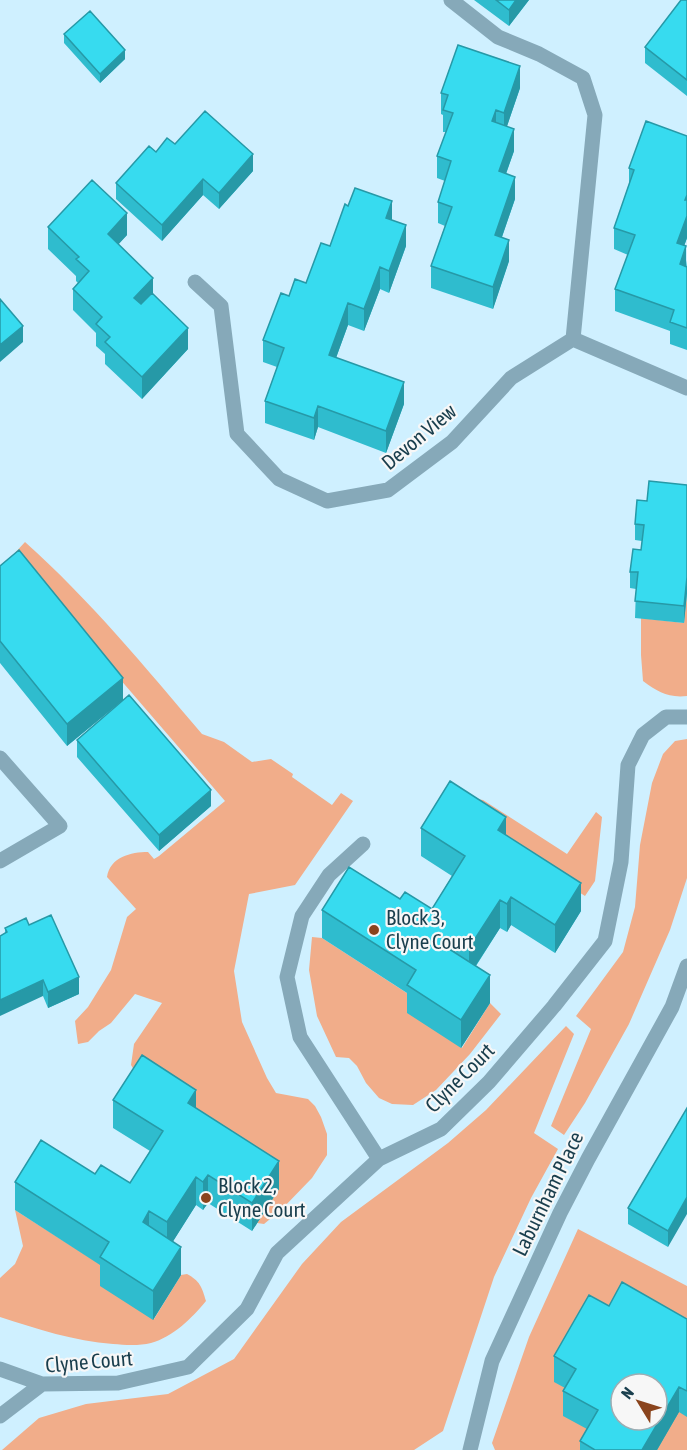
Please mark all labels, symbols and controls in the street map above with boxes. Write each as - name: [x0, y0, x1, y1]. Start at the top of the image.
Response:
- street label: Devon View: [376, 398, 461, 474]
- place label: Block 3, Clyne Court: [386, 905, 474, 953]
- marker: Block 3, Clyne Court: [367, 923, 381, 937]
- street label: Clyne Court: [420, 1038, 499, 1117]
- street label: Laburnham Place: [507, 1128, 588, 1260]
- place label: Block 2, Clyne Court: [218, 1173, 306, 1221]
- marker: Block 2, Clyne Court: [199, 1191, 213, 1205]
- street label: Clyne Court: [44, 1345, 134, 1377]
- north arrow: [609, 1372, 669, 1432]
- text: N: [617, 1383, 637, 1402]

